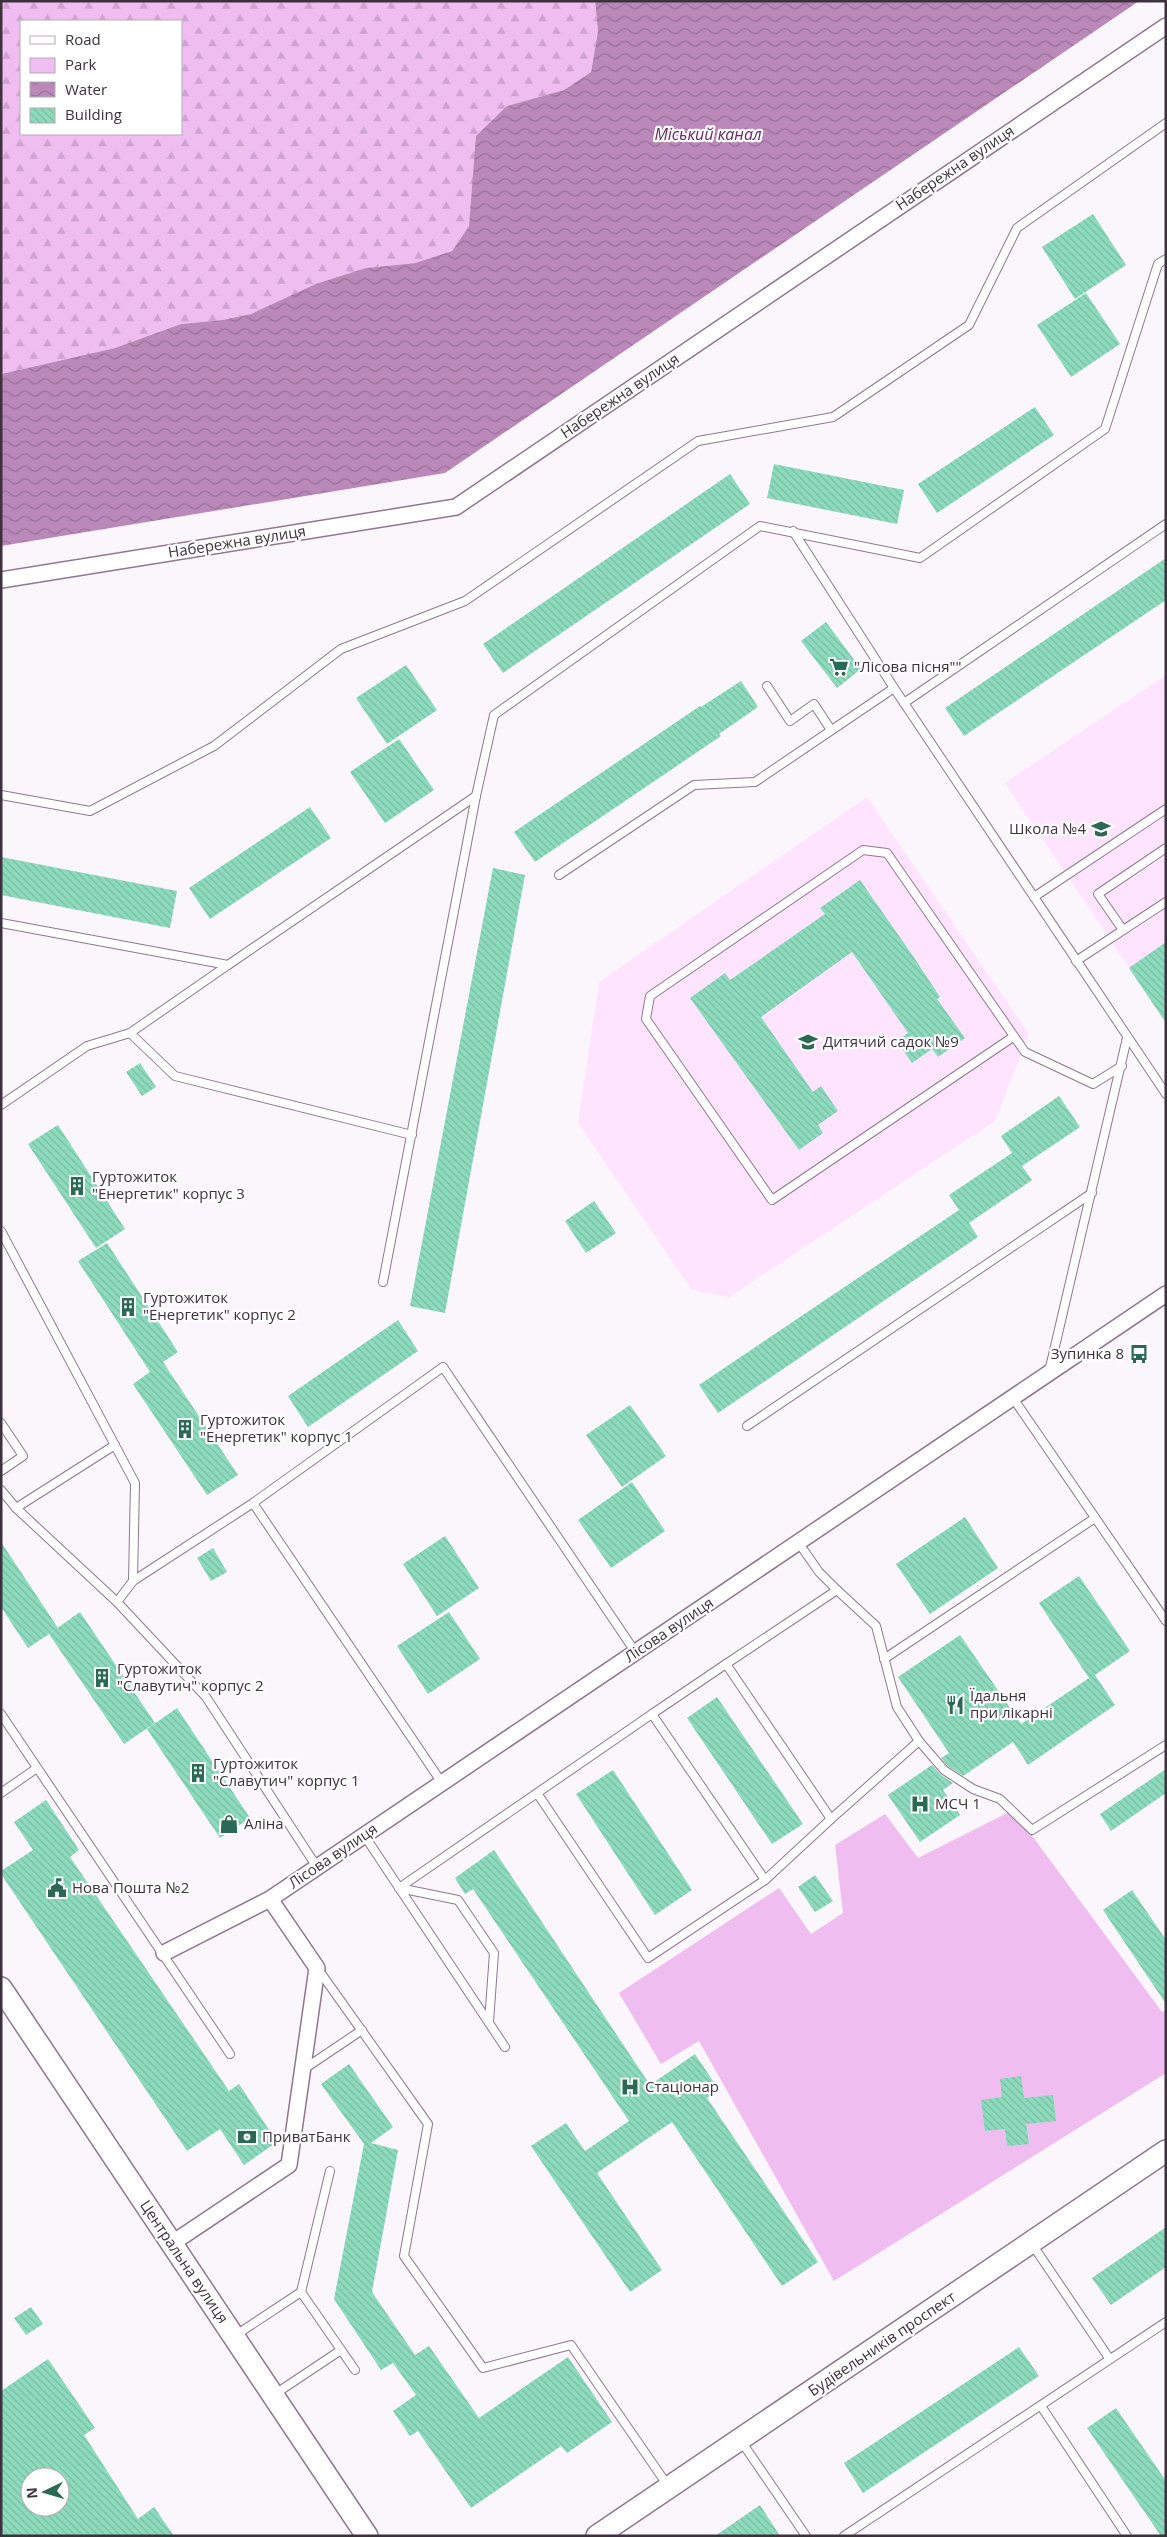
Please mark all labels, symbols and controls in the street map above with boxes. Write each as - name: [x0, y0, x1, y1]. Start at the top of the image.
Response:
- legend: [20, 20, 182, 135]
- text: Road: [65, 29, 101, 49]
- text: Park: [65, 54, 96, 74]
- text: Water: [65, 79, 107, 99]
- text: Building: [65, 104, 122, 124]
- street label: Набережна вулиця: [891, 120, 1018, 214]
- water label: Міський канал: [654, 123, 762, 145]
- street label: Набережна вулиця: [556, 348, 683, 442]
- street label: Набережна вулиця: [167, 520, 307, 562]
- supermarket icon: "Лісова пісня"": [828, 656, 850, 678]
- place label: "Лісова пісня"": [854, 656, 961, 676]
- place label: Школа №4: [1009, 818, 1086, 838]
- school or university icon: Школа №4: [1090, 818, 1112, 840]
- school or university icon: Дитячий садок №9: [797, 1031, 819, 1053]
- place label: Дитячий садок №9: [823, 1031, 959, 1051]
- place label: Гуртожиток "Енергетик" корпус 3: [92, 1166, 245, 1203]
- building icon: Гуртожиток "Енергетик" корпус 3: [66, 1175, 88, 1197]
- place label: Гуртожиток "Енергетик" корпус 2: [143, 1287, 296, 1324]
- building icon: Гуртожиток "Енергетик" корпус 2: [117, 1296, 139, 1318]
- place label: Зупинка 8: [1051, 1343, 1124, 1363]
- bus stop icon: Зупинка 8: [1128, 1343, 1150, 1365]
- place label: Гуртожиток "Енергетик" корпус 1: [200, 1409, 353, 1446]
- building icon: Гуртожиток "Енергетик" корпус 1: [174, 1418, 196, 1440]
- street label: Лісова вулиця: [620, 1592, 717, 1666]
- place label: Гуртожиток "Славутич" корпус 2: [117, 1658, 263, 1695]
- building icon: Гуртожиток "Славутич" корпус 2: [91, 1667, 113, 1689]
- place label: Їдальня при лікарні: [970, 1685, 1053, 1722]
- restaurant icon: Їдальня при лікарні: [944, 1694, 966, 1716]
- place label: Гуртожиток "Славутич" корпус 1: [213, 1753, 359, 1790]
- building icon: Гуртожиток "Славутич" корпус 1: [187, 1762, 209, 1784]
- hospital icon: МСЧ 1: [909, 1793, 931, 1815]
- place label: МСЧ 1: [935, 1793, 981, 1813]
- shop icon: Аліна: [218, 1813, 240, 1835]
- place label: Аліна: [244, 1813, 284, 1833]
- street label: Лісова вулиця: [284, 1818, 381, 1892]
- public building icon: Нова Пошта №2: [46, 1877, 68, 1899]
- place label: Нова Пошта №2: [72, 1877, 189, 1897]
- hospital icon: Стаціонар: [619, 2076, 641, 2098]
- place label: Стаціонар: [645, 2076, 719, 2096]
- bank icon: ПриватБанк: [236, 2126, 258, 2148]
- place label: ПриватБанк: [262, 2126, 351, 2146]
- street label: Центральна вулиця: [136, 2196, 234, 2327]
- street label: Будівельників проспект: [804, 2286, 959, 2400]
- north arrow: [20, 2467, 70, 2517]
- text: N: [22, 2487, 42, 2500]

